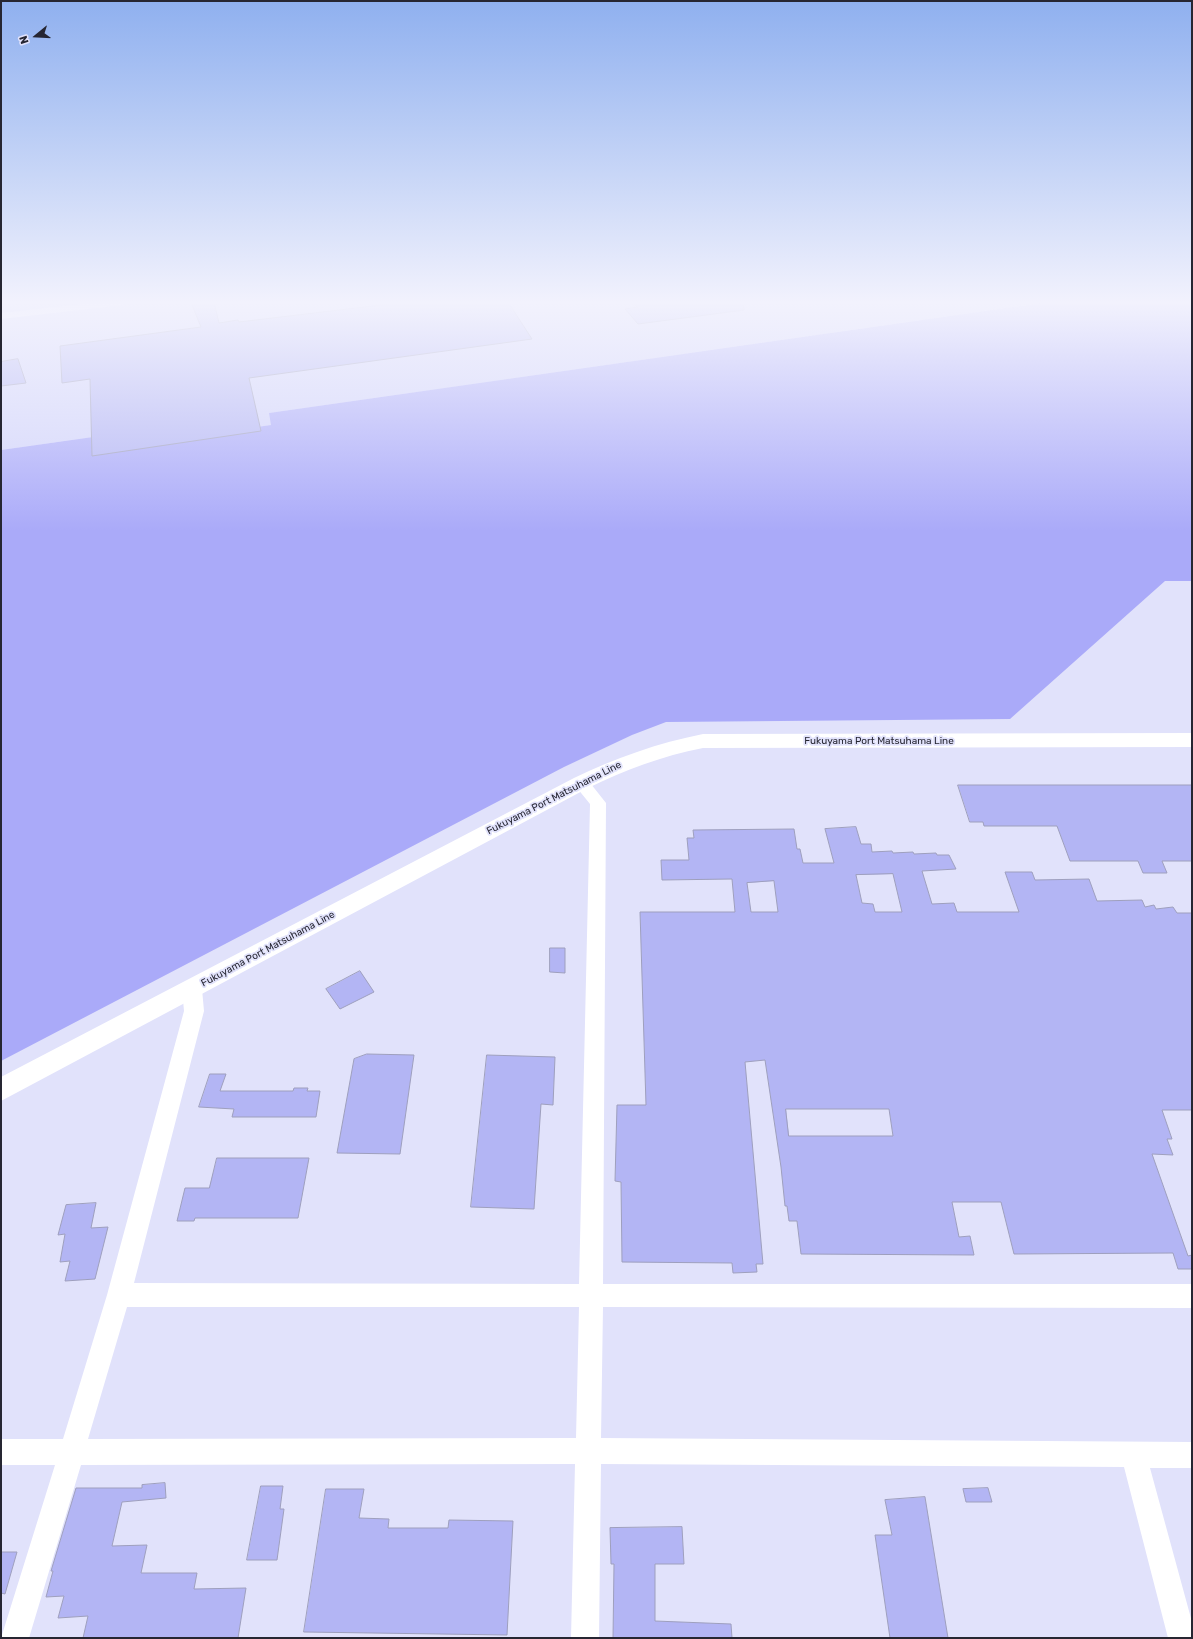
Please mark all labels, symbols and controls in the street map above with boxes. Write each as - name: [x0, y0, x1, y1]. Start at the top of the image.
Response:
- north arrow: [16, 16, 56, 56]
- text: N: [17, 34, 32, 46]
- street label: Fukuyama Port Matsuhama Line: [804, 735, 954, 747]
- street label: Fukuyama Port Matsuhama Line: [485, 759, 623, 837]
- street label: Fukuyama Port Matsuhama Line: [199, 909, 337, 989]

